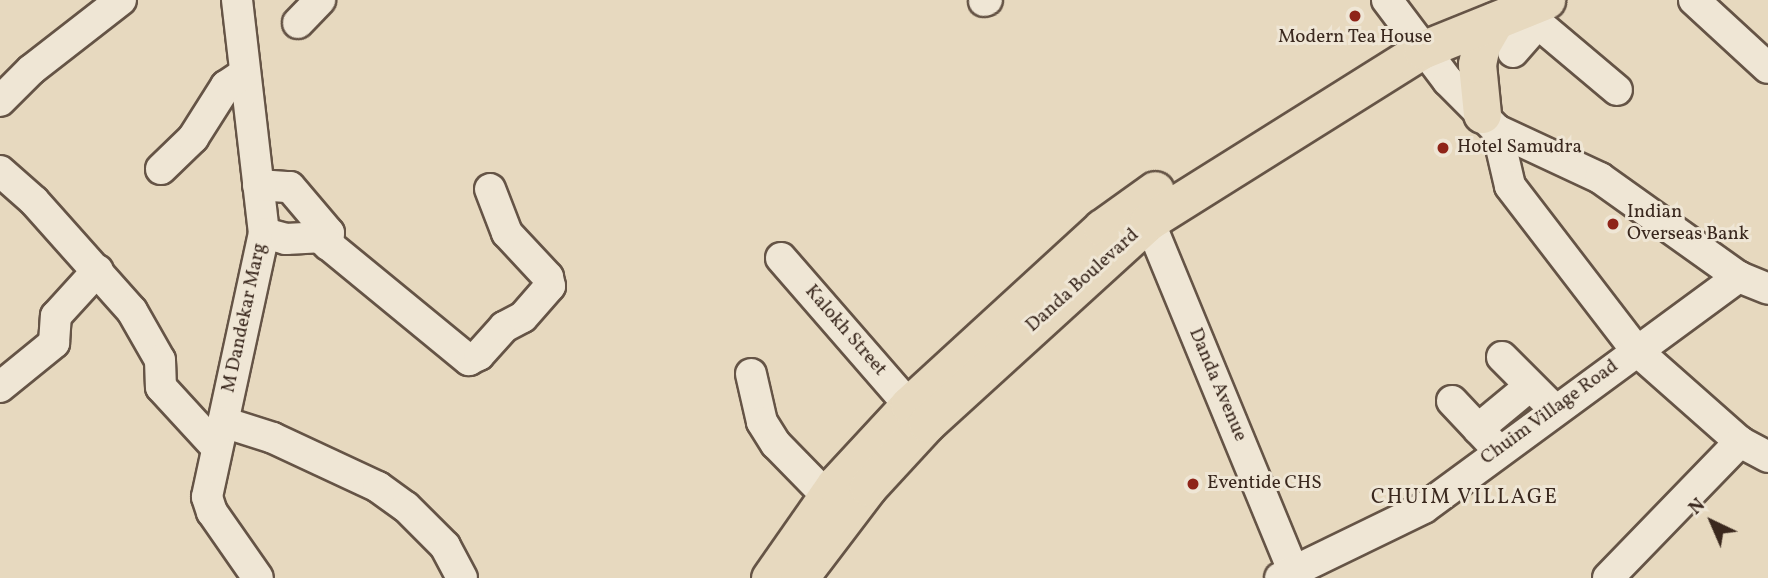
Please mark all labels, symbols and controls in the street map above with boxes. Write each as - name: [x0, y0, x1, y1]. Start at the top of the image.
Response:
- marker: Modern Tea House: [1347, 8, 1363, 24]
- place label: Modern Tea House: [1278, 27, 1432, 49]
- place label: Hotel Samudra: [1457, 137, 1582, 159]
- marker: Hotel Samudra: [1435, 140, 1451, 156]
- place label: Indian Overseas Bank: [1627, 202, 1749, 246]
- marker: Indian Overseas Bank: [1605, 216, 1621, 232]
- street label: Danda Boulevard: [1022, 224, 1144, 338]
- street label: M Dandekar Marg: [218, 241, 272, 395]
- street label: Kalokh Street: [799, 281, 891, 381]
- street label: Danda Avenue: [1183, 325, 1251, 445]
- street label: Chuim Village Road: [1477, 355, 1623, 471]
- place label: Eventide CHS: [1207, 473, 1322, 495]
- marker: Eventide CHS: [1185, 476, 1201, 492]
- district label: CHUIM VILLAGE: [1372, 485, 1558, 511]
- north arrow: [1677, 487, 1747, 557]
- text: N: [1683, 493, 1711, 521]

